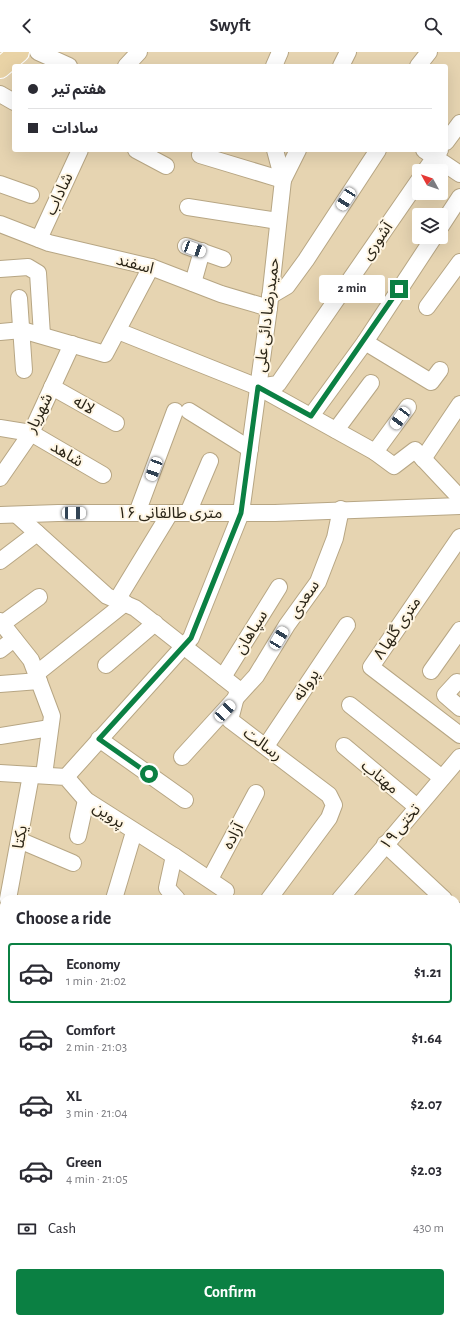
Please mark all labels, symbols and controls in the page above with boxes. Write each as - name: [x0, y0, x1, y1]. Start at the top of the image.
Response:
- icon: back: [16, 15, 38, 37]
- icon: search: [422, 15, 444, 37]
- text: Swyft: [209, 17, 251, 35]
- text: هفتم تیر: [52, 82, 106, 97]
- text: سادات: [52, 121, 98, 136]
- north arrow: [412, 164, 448, 200]
- map controls: [412, 164, 448, 244]
- street label: شاداب: [42, 170, 76, 218]
- car: [334, 186, 358, 212]
- button: layers: [412, 208, 448, 244]
- street label: آشوری: [358, 218, 397, 263]
- car: [181, 239, 207, 259]
- street label: اسفند: [114, 251, 156, 277]
- street label: حمیدرضا دائی علی: [252, 257, 283, 373]
- callout: 2 min: [319, 275, 385, 303]
- route end: [390, 280, 408, 298]
- text: 2 min: [338, 282, 366, 295]
- street label: شهریار: [22, 391, 56, 437]
- street label: لاله: [71, 393, 97, 417]
- car: [388, 405, 412, 431]
- street label: شاهد: [48, 438, 86, 470]
- car: [144, 456, 164, 482]
- street label: ۱۶ متری طالقانی: [118, 505, 222, 522]
- car: [62, 507, 86, 519]
- street label: سعدی: [286, 577, 323, 621]
- street label: ۸ متری گلها: [370, 593, 424, 663]
- street label: سپاهان: [232, 607, 272, 658]
- car: [268, 625, 290, 651]
- street label: پروانه: [290, 666, 324, 705]
- car: [212, 698, 238, 724]
- street label: رسالت: [240, 724, 285, 765]
- street label: مهتاب: [358, 757, 402, 798]
- route start: [140, 765, 158, 783]
- street label: پروین: [89, 799, 128, 833]
- street label: تختی ۱۹: [377, 801, 424, 853]
- street label: آزاده: [219, 819, 248, 852]
- street label: یکتا: [10, 824, 30, 850]
- text: Choose a ride: [16, 910, 111, 928]
- icon: car: [18, 955, 54, 991]
- text: Economy: [66, 957, 120, 972]
- text: $1.21: [414, 965, 442, 980]
- text: 1 min · 21:02: [66, 975, 126, 988]
- icon: car: [18, 1021, 54, 1057]
- text: Comfort: [66, 1023, 115, 1038]
- text: $1.64: [412, 1031, 442, 1046]
- text: 2 min · 21:03: [66, 1041, 127, 1054]
- icon: car: [18, 1087, 54, 1123]
- text: XL: [66, 1089, 82, 1104]
- text: $2.07: [410, 1097, 442, 1112]
- text: 3 min · 21:04: [66, 1107, 128, 1120]
- icon: car: [18, 1153, 54, 1189]
- text: Green: [66, 1155, 102, 1170]
- text: $2.03: [410, 1163, 442, 1178]
- text: 4 min · 21:05: [66, 1173, 128, 1186]
- icon: cash: [16, 1218, 38, 1240]
- text: Cash: [48, 1221, 76, 1236]
- text: 430 m: [413, 1222, 444, 1235]
- button: Confirm: [16, 1269, 444, 1315]

